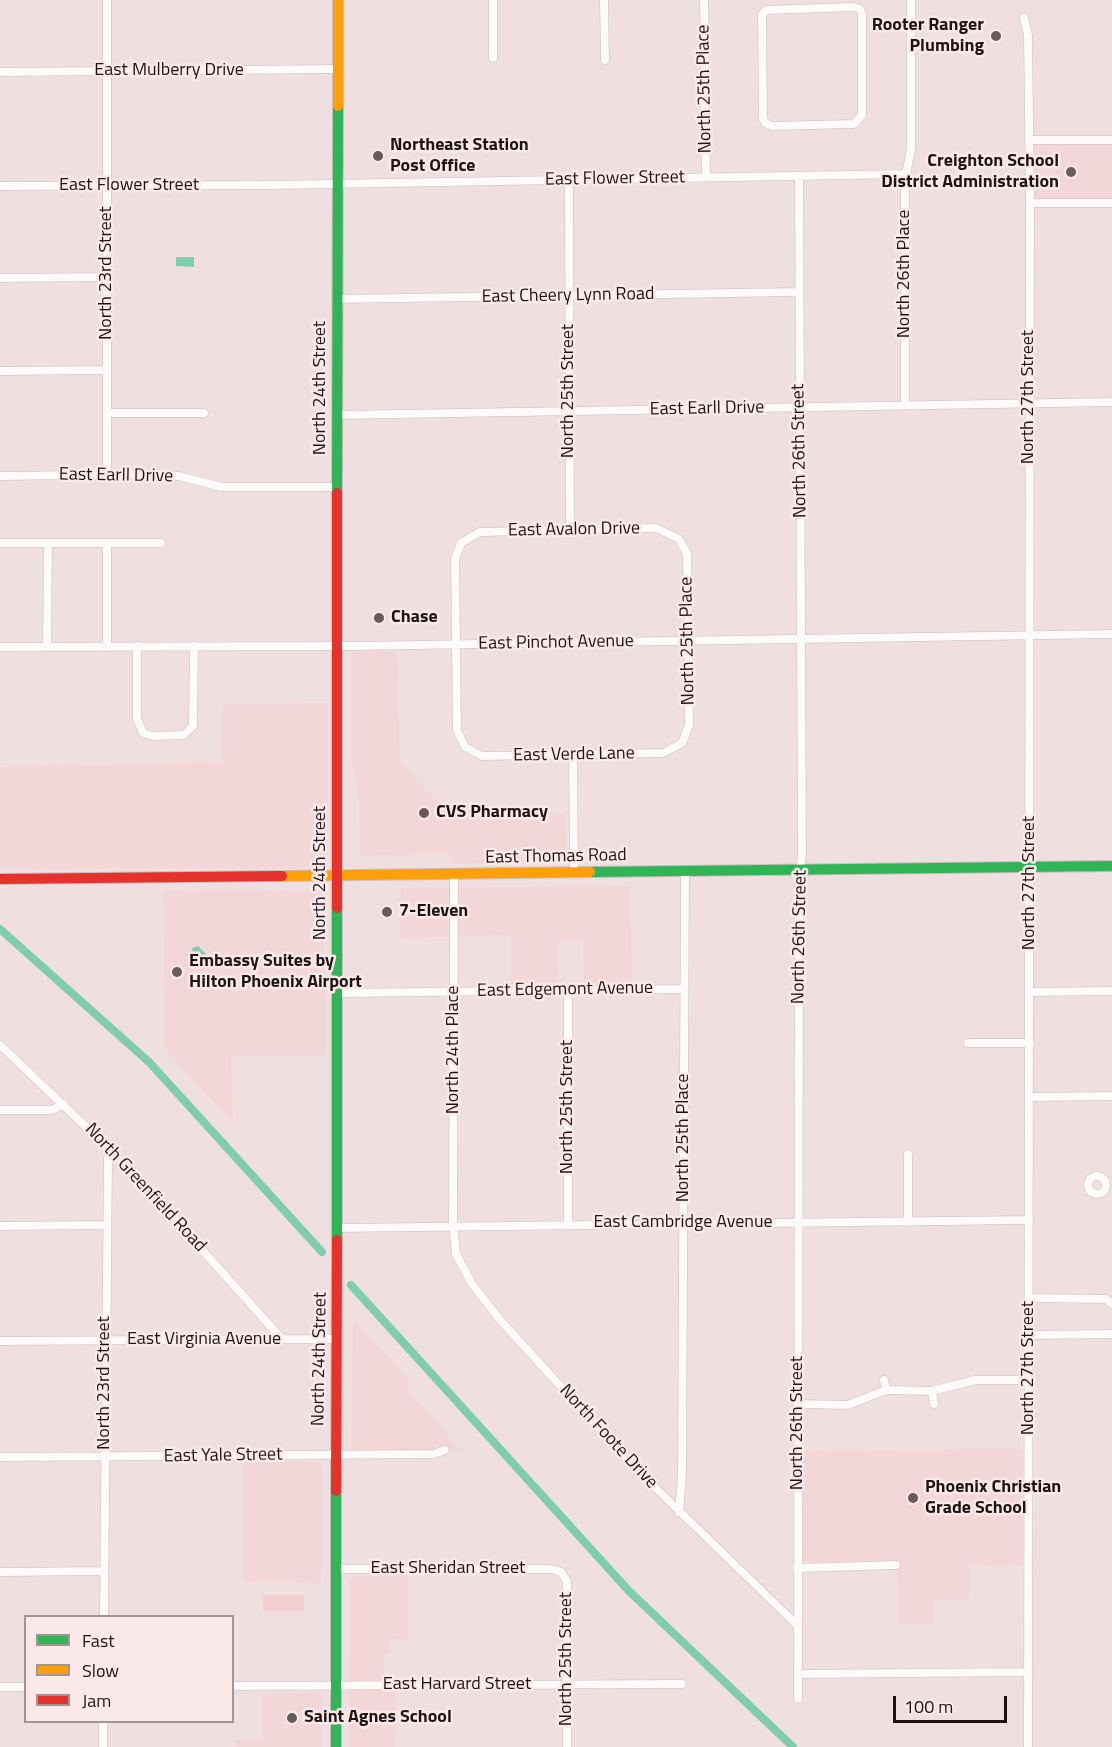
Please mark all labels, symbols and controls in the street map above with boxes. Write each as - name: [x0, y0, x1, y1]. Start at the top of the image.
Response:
- place label: Rooter Ranger Plumbing: [872, 15, 984, 57]
- street label: North 25th Place: [693, 25, 717, 153]
- marker: Rooter Ranger Plumbing: [989, 29, 1003, 43]
- street label: East Mulberry Drive: [94, 60, 244, 82]
- place label: Northeast Station Post Office: [390, 135, 529, 178]
- marker: Northeast Station Post Office: [371, 149, 385, 163]
- place label: Creighton School District Administration: [881, 151, 1059, 194]
- marker: Creighton School District Administration: [1064, 165, 1078, 179]
- street label: East Flower Street: [545, 167, 685, 191]
- street label: East Flower Street: [59, 175, 199, 197]
- street label: North 23rd Street: [96, 206, 118, 340]
- street label: North 26th Place: [894, 210, 916, 338]
- street label: East Cheery Lynn Road: [481, 284, 655, 308]
- street label: North 24th Street: [310, 321, 332, 455]
- street label: North 25th Street: [558, 324, 580, 458]
- street label: North 27th Street: [1018, 330, 1040, 464]
- street label: North 26th Street: [788, 384, 812, 518]
- street label: East Earll Drive: [650, 397, 764, 421]
- street label: East Earll Drive: [59, 464, 173, 488]
- street label: East Avalon Drive: [508, 518, 640, 542]
- street label: North 25th Place: [676, 577, 700, 705]
- place label: Chase: [391, 607, 438, 629]
- marker: Chase: [372, 611, 386, 625]
- street label: East Pinchot Avenue: [478, 631, 634, 655]
- street label: East Verde Lane: [513, 743, 635, 767]
- place label: CVS Pharmacy: [436, 802, 548, 824]
- street label: North 24th Street: [310, 806, 332, 940]
- marker: CVS Pharmacy: [417, 806, 431, 820]
- street label: North 27th Street: [1019, 816, 1041, 950]
- street label: East Thomas Road: [485, 845, 627, 869]
- street label: North 26th Street: [788, 870, 812, 1004]
- place label: 7-Eleven: [399, 901, 468, 923]
- marker: 7-Eleven: [380, 905, 394, 919]
- place label: Embassy Suites by Hilton Phoenix Airport: [189, 951, 362, 994]
- marker: Embassy Suites by Hilton Phoenix Airport: [170, 965, 184, 979]
- street label: East Edgemont Avenue: [477, 978, 653, 1002]
- street label: North 24th Place: [443, 986, 465, 1114]
- street label: North 25th Street: [557, 1040, 579, 1174]
- street label: North 25th Place: [673, 1074, 695, 1202]
- street label: North Greenfield Road: [80, 1119, 210, 1257]
- street label: East Cambridge Avenue: [593, 1212, 773, 1234]
- street label: North 24th Street: [308, 1292, 332, 1426]
- street label: North 27th Street: [1018, 1301, 1040, 1435]
- street label: North 23rd Street: [94, 1316, 116, 1450]
- street label: East Virginia Avenue: [127, 1329, 281, 1351]
- street label: North 26th Street: [787, 1356, 809, 1490]
- street label: North Foote Drive: [554, 1380, 662, 1494]
- street label: East Yale Street: [163, 1444, 283, 1468]
- place label: Phoenix Christian Grade School: [925, 1477, 1061, 1520]
- marker: Phoenix Christian Grade School: [906, 1491, 920, 1505]
- street label: East Sheridan Street: [371, 1558, 525, 1580]
- street label: North 25th Street: [556, 1592, 578, 1726]
- legend: [24, 1615, 234, 1723]
- text: Fast: [82, 1627, 115, 1654]
- text: Slow: [82, 1657, 119, 1684]
- street label: East Harvard Street: [383, 1674, 531, 1696]
- scale bar: [896, 1684, 1010, 1722]
- text: Jam: [82, 1687, 111, 1714]
- text: 100 m: [904, 1693, 953, 1720]
- place label: Saint Agnes School: [304, 1707, 452, 1729]
- marker: Saint Agnes School: [285, 1711, 299, 1725]

